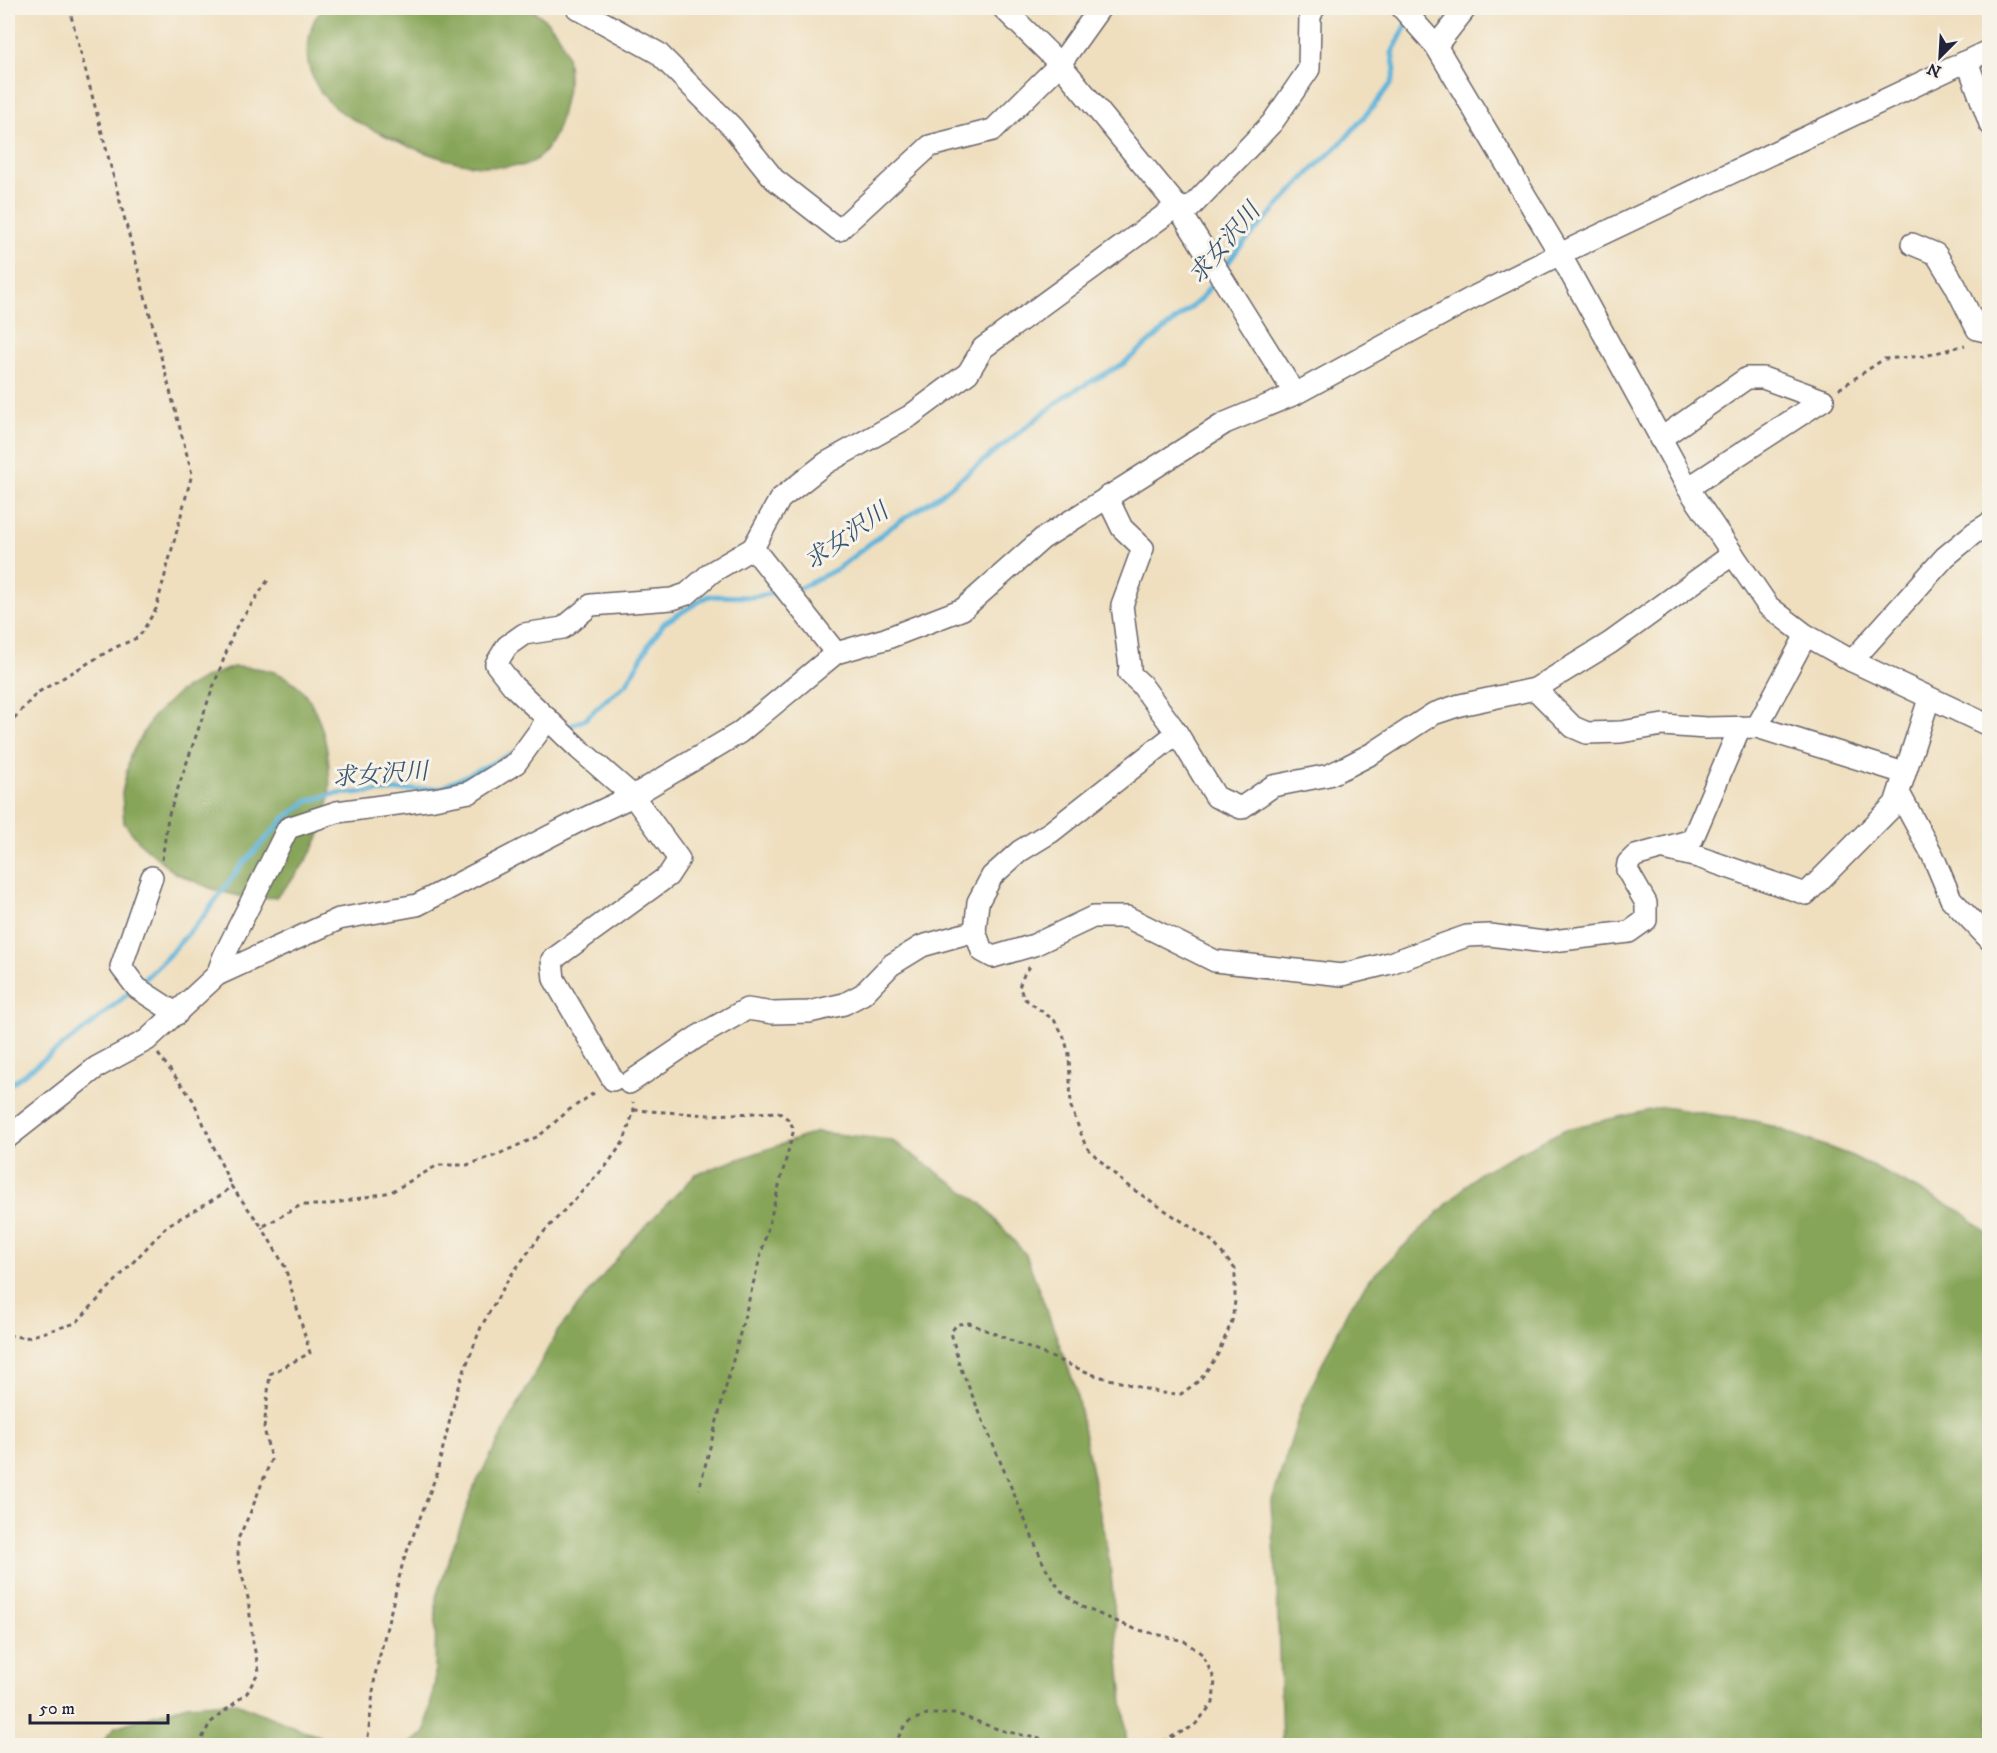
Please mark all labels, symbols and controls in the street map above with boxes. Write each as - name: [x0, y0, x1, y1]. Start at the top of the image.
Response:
- north arrow: [1910, 27, 1970, 87]
- text: N: [1924, 58, 1944, 82]
- water label: 求女沢川: [1182, 195, 1269, 290]
- water label: 求女沢川: [799, 495, 897, 577]
- water label: 求女沢川: [331, 756, 432, 793]
- scale bar: [30, 1687, 168, 1725]
- text: 50 m: [39, 1698, 75, 1720]

